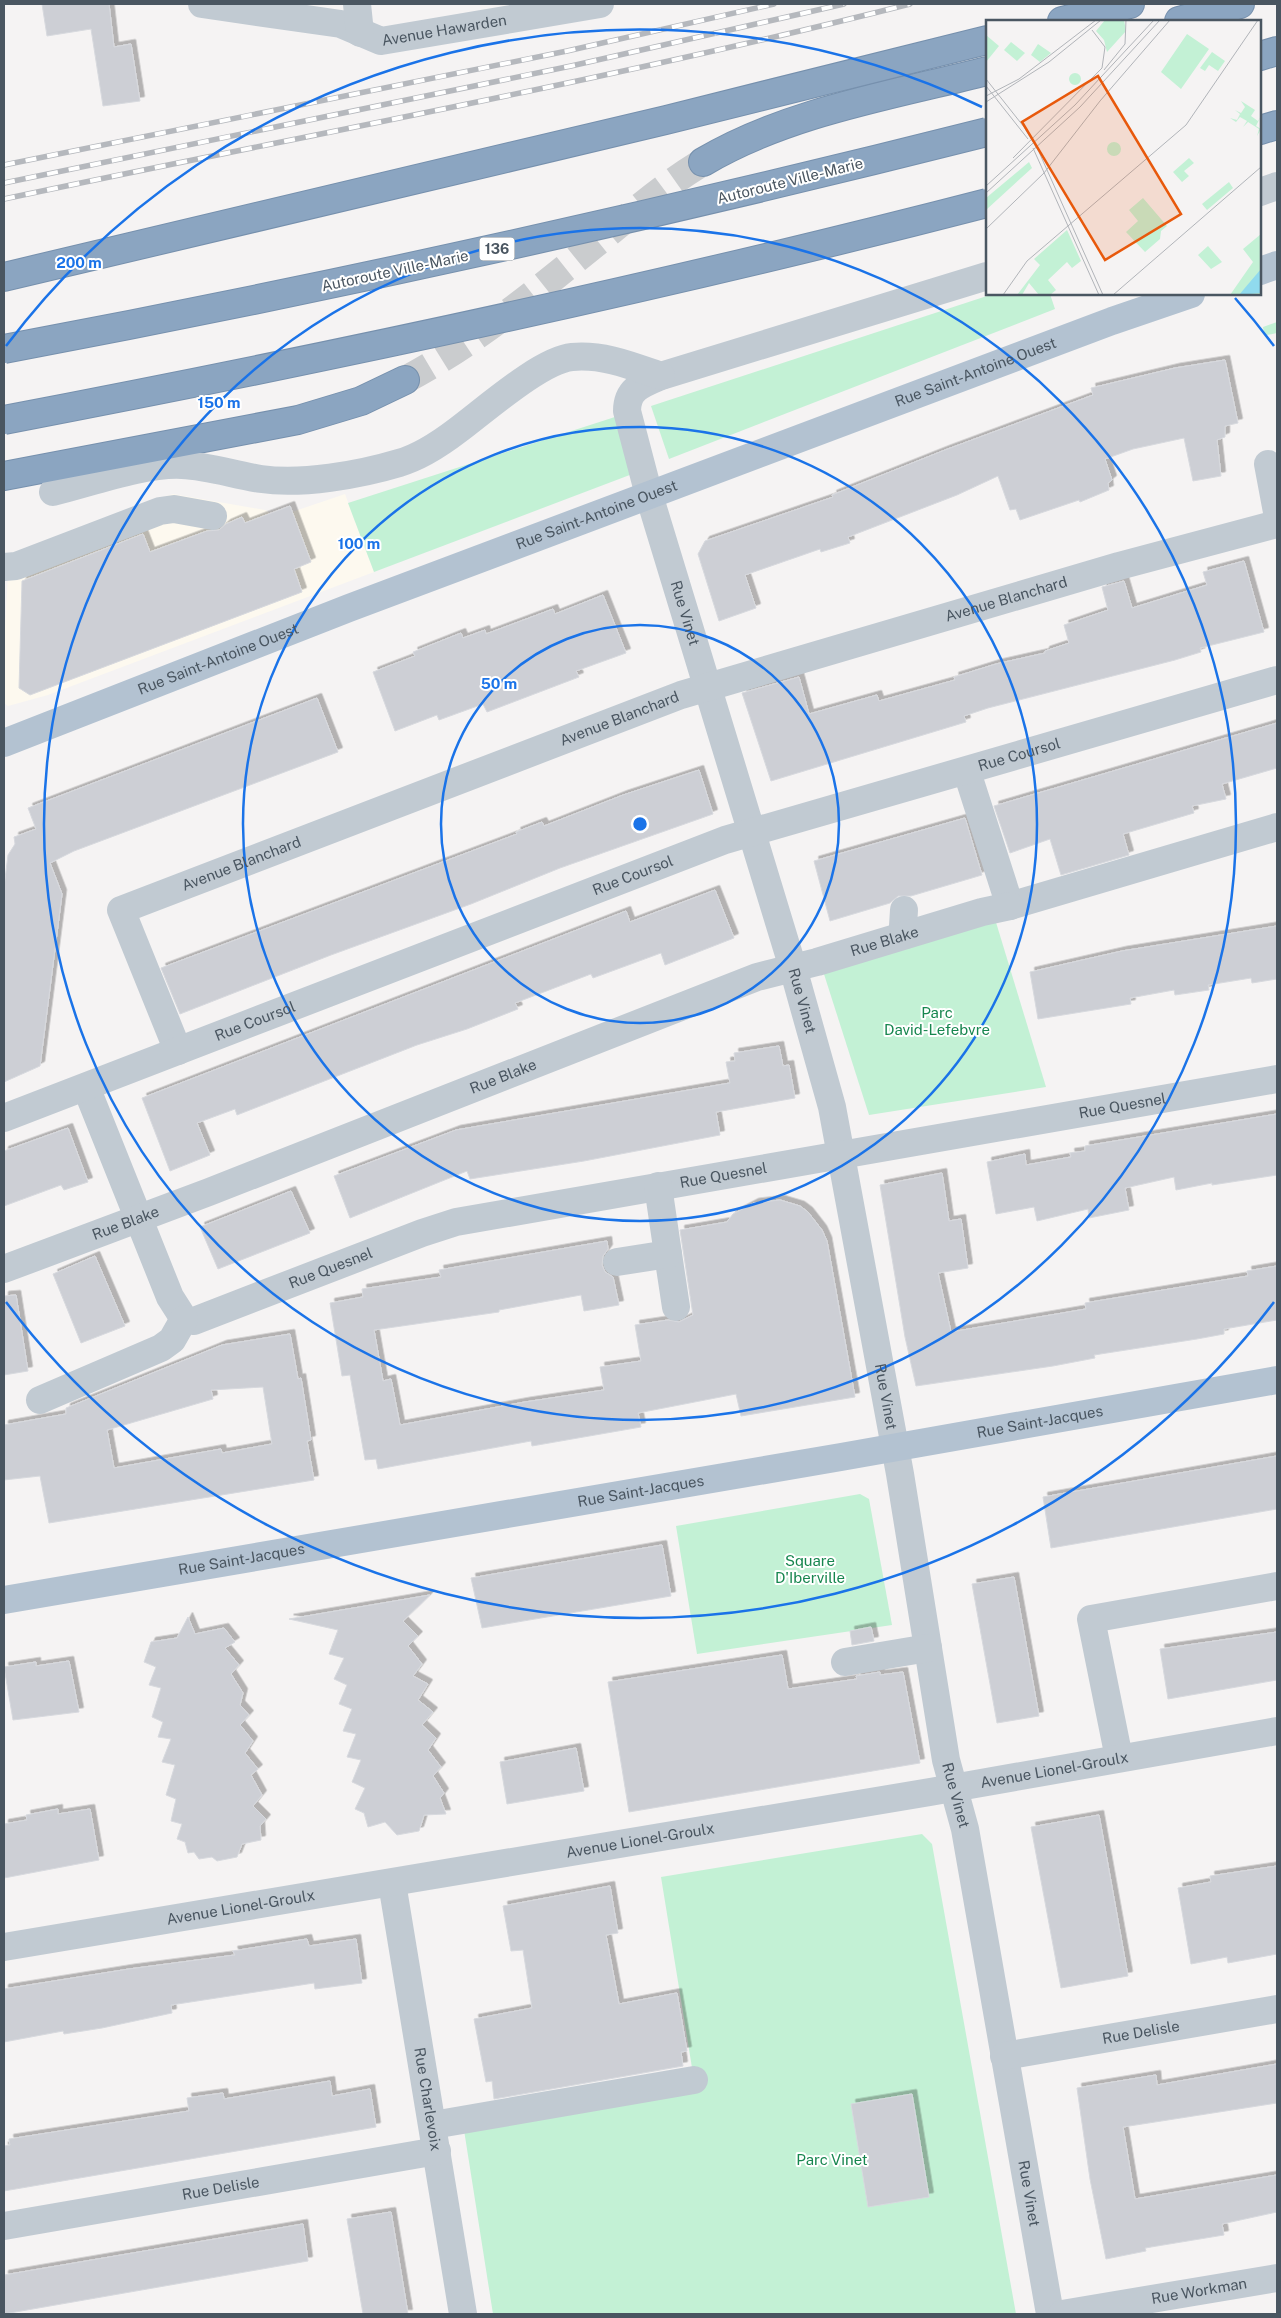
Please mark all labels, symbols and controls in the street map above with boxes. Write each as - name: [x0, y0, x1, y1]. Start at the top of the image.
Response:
- street label: Avenue Hawarden: [380, 11, 508, 49]
- inset map: [986, 20, 1261, 295]
- street label: Autoroute Ville-Marie: [715, 154, 865, 207]
- road number: 136: [480, 238, 514, 260]
- street label: Autoroute Ville-Marie: [320, 247, 470, 294]
- text: 200 m: [56, 254, 102, 271]
- street label: Rue Saint-Antoine Ouest: [892, 334, 1059, 410]
- text: 150 m: [197, 394, 241, 411]
- street label: Rue Saint-Antoine Ouest: [513, 476, 680, 552]
- text: 100 m: [338, 535, 380, 552]
- street label: Avenue Blanchard: [943, 573, 1069, 625]
- street label: Rue Vinet: [668, 578, 703, 648]
- street label: Rue Saint-Antoine Ouest: [135, 620, 301, 698]
- text: 50 m: [481, 675, 517, 692]
- street label: Avenue Blanchard: [557, 688, 681, 749]
- street label: Rue Coursol: [976, 734, 1062, 774]
- centre of rings: [631, 815, 649, 833]
- street label: Avenue Blanchard: [179, 833, 303, 894]
- street label: Rue Coursol: [590, 852, 675, 898]
- street label: Rue Blake: [848, 923, 920, 959]
- street label: Rue Vinet: [785, 966, 820, 1035]
- street label: Rue Coursol: [212, 998, 297, 1044]
- park label: Parc David-Lefebvre: [884, 1004, 990, 1038]
- street label: Rue Blake: [467, 1055, 539, 1097]
- street label: Rue Quesnel: [1077, 1089, 1167, 1121]
- street label: Rue Quesnel: [678, 1159, 768, 1191]
- street label: Rue Blake: [90, 1203, 161, 1243]
- street label: Rue Quesnel: [286, 1244, 375, 1292]
- street label: Rue Vinet: [872, 1362, 901, 1431]
- street label: Rue Saint-Jacques: [975, 1402, 1104, 1441]
- street label: Rue Saint-Jacques: [576, 1472, 705, 1510]
- street label: Rue Saint-Jacques: [177, 1540, 306, 1578]
- park label: Square D'Iberville: [775, 1552, 845, 1586]
- street label: Avenue Lionel-Groulx: [979, 1748, 1130, 1791]
- street label: Rue Vinet: [939, 1761, 973, 1830]
- street label: Avenue Lionel-Groulx: [565, 1819, 716, 1861]
- street label: Avenue Lionel-Groulx: [165, 1886, 316, 1928]
- street label: Rue Delisle: [1101, 2017, 1181, 2047]
- street label: Rue Charlevoix: [411, 2046, 445, 2152]
- park label: Parc Vinet: [796, 2151, 868, 2168]
- street label: Rue Vinet: [1015, 2159, 1044, 2228]
- street label: Rue Delisle: [181, 2173, 261, 2203]
- street label: Rue Workman: [1150, 2274, 1248, 2307]

